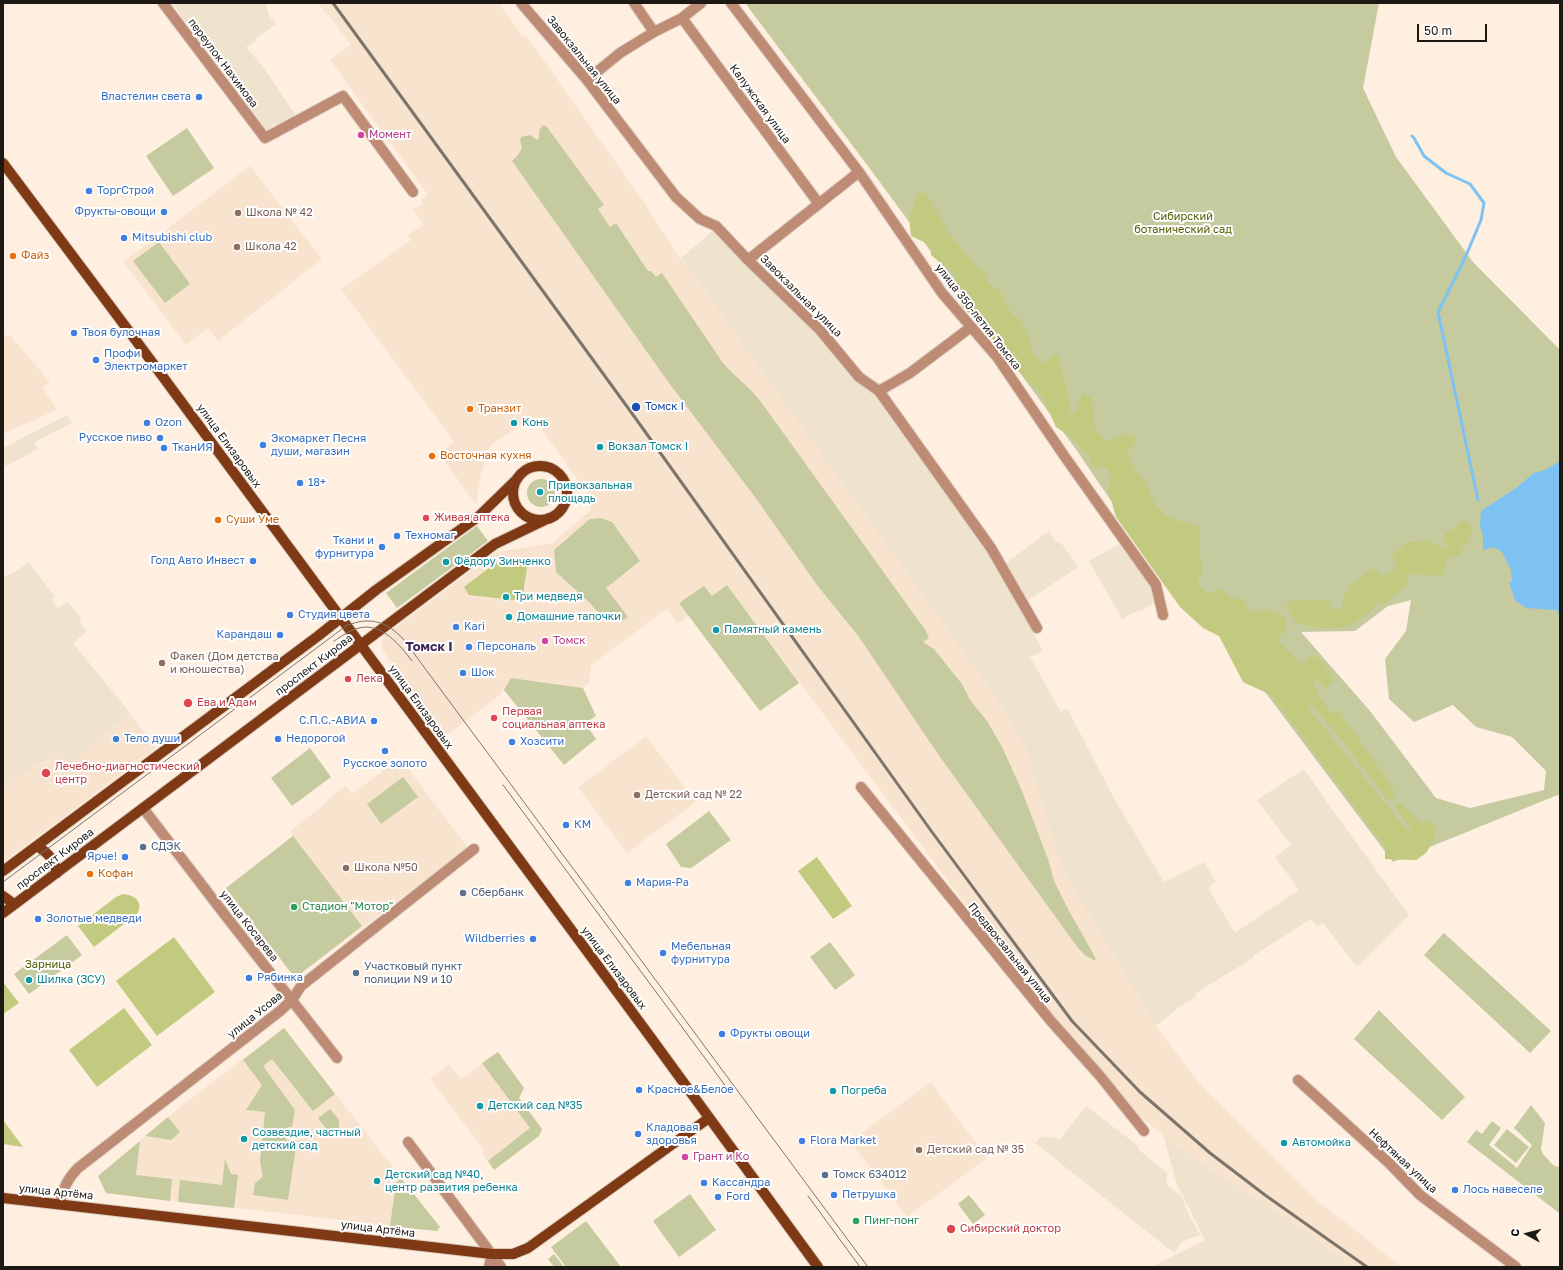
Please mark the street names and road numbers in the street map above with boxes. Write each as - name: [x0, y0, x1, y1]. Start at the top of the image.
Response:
- street label: Завокзальная улица: [544, 13, 624, 107]
- street label: переулок Нахимова: [185, 16, 261, 110]
- street label: Калужская улица: [727, 62, 793, 146]
- street label: Завокзальная улица: [757, 252, 845, 340]
- street label: улица 350-летия Томска: [932, 261, 1024, 373]
- street label: улица Елизаровых: [194, 401, 264, 491]
- street label: проспект Кирова: [273, 632, 355, 698]
- street label: улица Елизаровых: [386, 662, 456, 752]
- street label: проспект Кирова: [14, 826, 96, 892]
- street label: улица Косарева: [217, 888, 281, 964]
- street label: Предвокзальная улица: [965, 900, 1055, 1006]
- street label: улица Елизаровых: [578, 924, 650, 1012]
- street label: улица Усова: [225, 989, 285, 1041]
- street label: Нефтяная улица: [1366, 1126, 1440, 1196]
- street label: улица Артёма: [18, 1182, 94, 1202]
- street label: улица Артёма: [340, 1218, 416, 1240]

